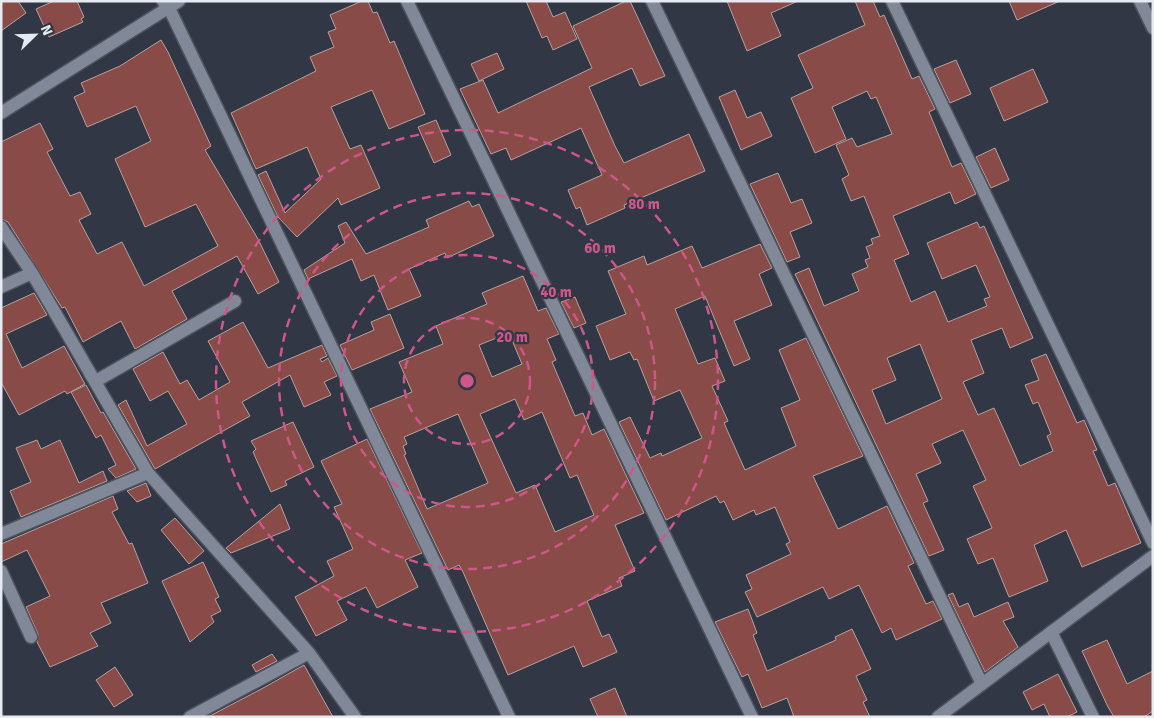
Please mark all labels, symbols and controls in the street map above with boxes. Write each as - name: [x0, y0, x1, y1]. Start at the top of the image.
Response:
- north arrow: [10, 10, 60, 60]
- text: N: [37, 22, 56, 38]
- text: 80 m: [628, 195, 660, 213]
- text: 60 m: [584, 239, 616, 257]
- text: 40 m: [540, 283, 572, 301]
- text: 20 m: [496, 328, 528, 346]
- centre of rings: [458, 372, 476, 390]

